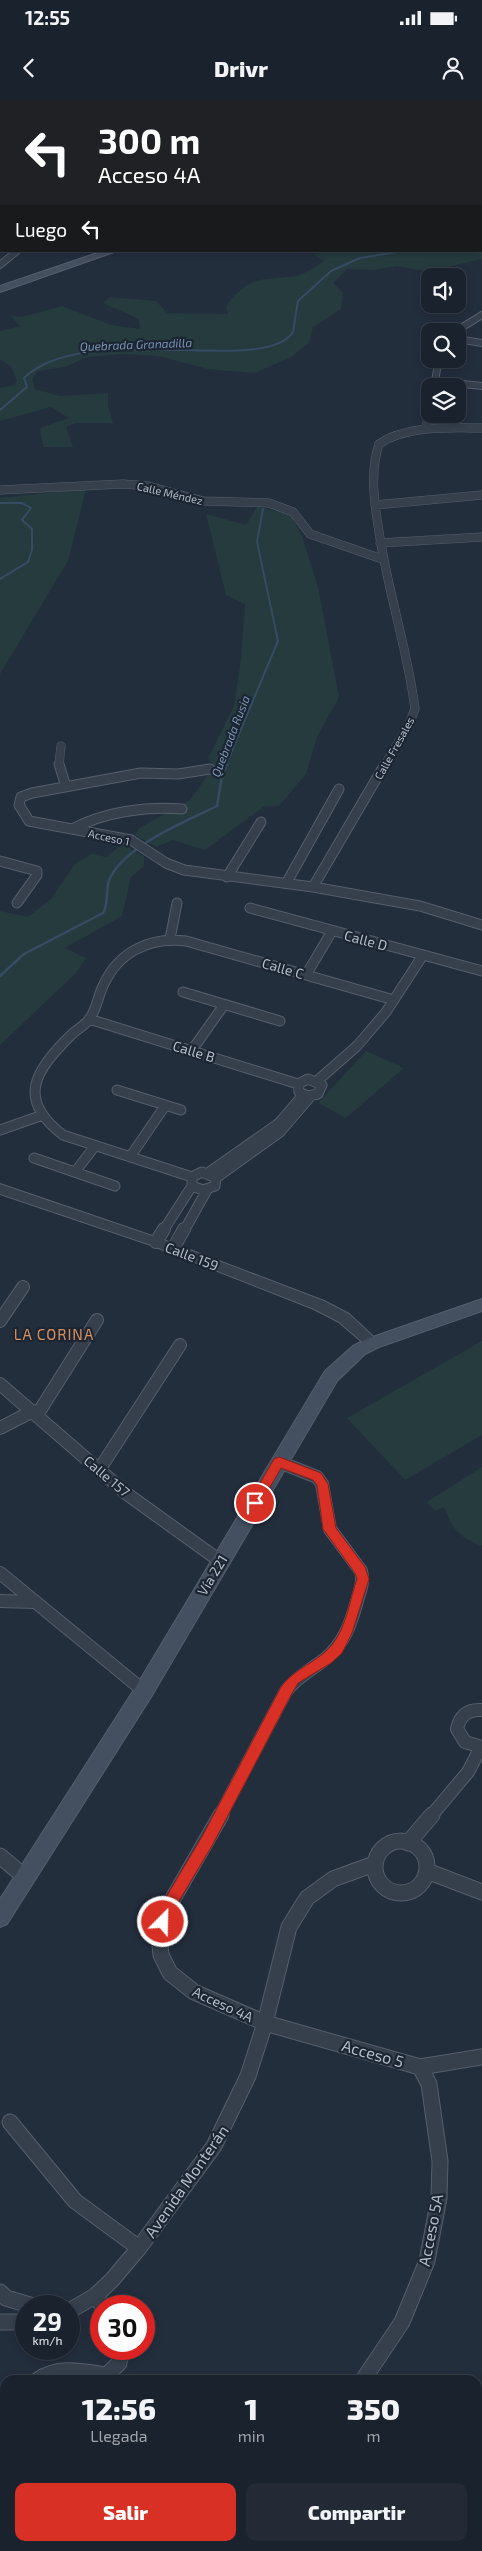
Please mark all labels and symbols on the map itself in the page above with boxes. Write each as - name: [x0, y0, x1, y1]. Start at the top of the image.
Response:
- water label: Quebrada Granadilla: [79, 335, 193, 354]
- street label: Calle Méndez: [136, 479, 204, 507]
- water label: Quebrada Rusia: [208, 693, 253, 779]
- street label: Calle Fresales: [371, 714, 417, 782]
- street label: Acceso 1: [87, 826, 131, 848]
- street label: Calle D: [343, 926, 389, 954]
- street label: Calle C: [260, 954, 306, 982]
- street label: Calle B: [171, 1037, 217, 1065]
- street label: Calle 159: [163, 1238, 221, 1274]
- district label: LA CORINA: [14, 1325, 94, 1343]
- street label: Calle 157: [81, 1452, 133, 1500]
- pin: [234, 1482, 276, 1524]
- street label: Vía 221: [193, 1552, 231, 1598]
- position arrow: [136, 1895, 188, 1947]
- street label: Acceso 4A: [190, 1983, 256, 2026]
- street label: Acceso 5: [340, 2035, 406, 2071]
- street label: Avenida Monterán: [140, 2121, 232, 2241]
- street label: Acceso 5A: [414, 2192, 446, 2268]
- speed limit sign: 30: [90, 2295, 155, 2360]

